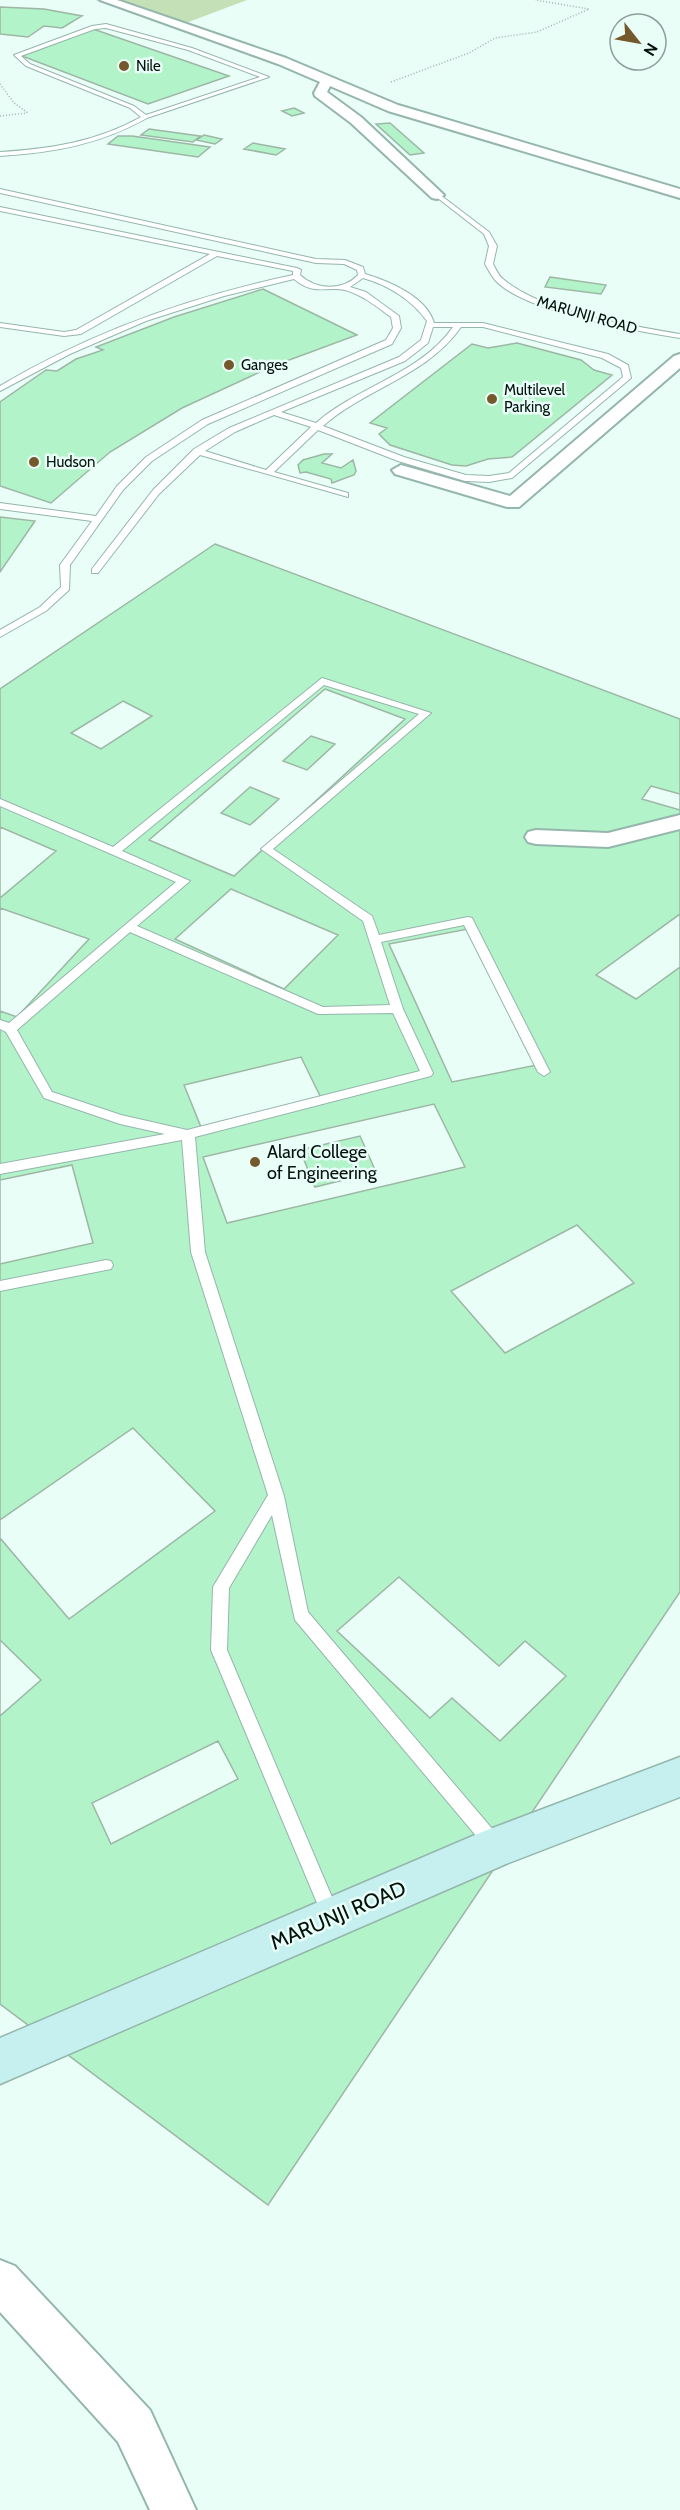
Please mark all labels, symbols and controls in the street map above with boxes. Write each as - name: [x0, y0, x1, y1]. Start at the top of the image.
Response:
- north arrow: [608, 12, 668, 72]
- text: N: [639, 40, 661, 59]
- place label: Nile: [136, 57, 161, 75]
- marker: Nile: [117, 59, 131, 73]
- street label: MARUNJI ROAD: [535, 292, 639, 338]
- place label: Ganges: [241, 356, 288, 374]
- marker: Ganges: [222, 358, 236, 372]
- place label: Multilevel Parking: [504, 381, 566, 416]
- marker: Multilevel Parking: [485, 392, 499, 406]
- place label: Hudson: [46, 453, 95, 471]
- marker: Hudson: [27, 455, 41, 469]
- place label: Alard College of Engineering: [267, 1141, 378, 1184]
- marker: Alard College of Engineering: [248, 1155, 262, 1169]
- street label: MARUNJI ROAD: [266, 1875, 410, 1955]

